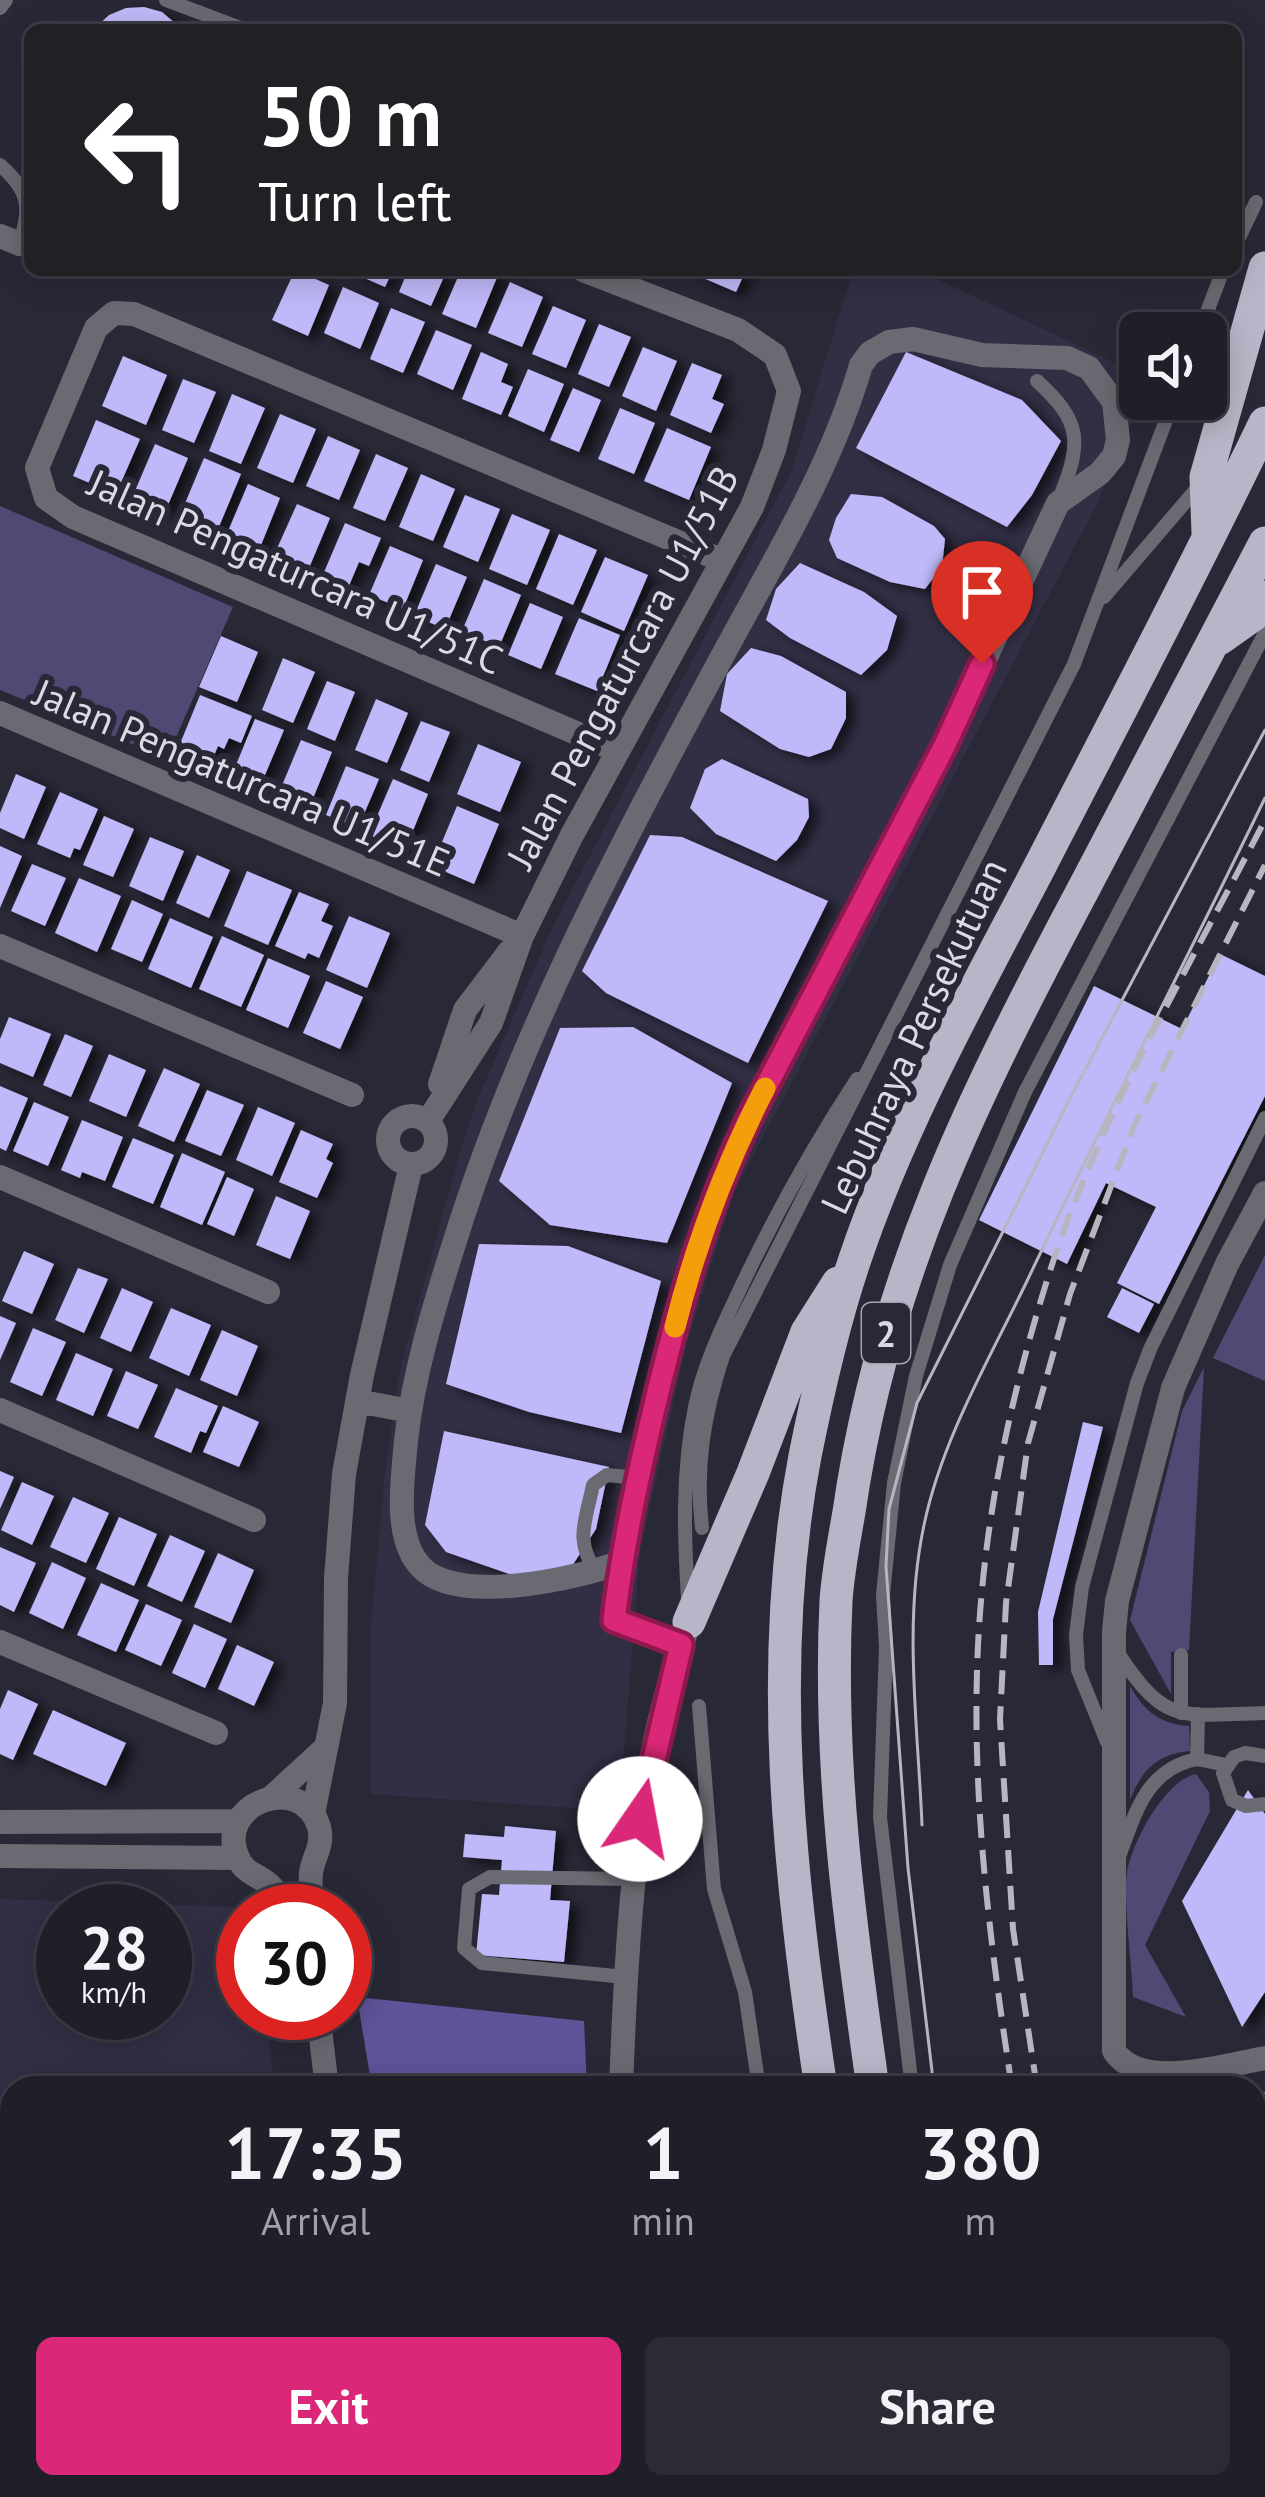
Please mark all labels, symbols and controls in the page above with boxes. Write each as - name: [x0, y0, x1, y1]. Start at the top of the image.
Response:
- text: 50 m: [258, 60, 442, 169]
- icon: left: [60, 72, 216, 228]
- text: Turn left: [258, 166, 452, 236]
- map controls: [1119, 312, 1227, 420]
- button: sound: [1119, 312, 1227, 420]
- street label: Jalan Pengaturcara U1/51C: [79, 456, 511, 685]
- street label: Jalan Pengaturcara U1/51B: [493, 457, 750, 879]
- pin: [931, 541, 1033, 664]
- icon: arrive: [949, 559, 1015, 625]
- street label: Jalan Pengaturcara U1/51E: [25, 666, 457, 888]
- street label: Lebuhraya Persekutuan: [808, 850, 1018, 1222]
- road number: 2: [862, 1303, 910, 1363]
- position arrow: [577, 1756, 703, 1882]
- speed limit sign: 30: [216, 1884, 372, 2040]
- text: 28: [80, 1908, 148, 1986]
- text: km/h: [81, 1972, 147, 2011]
- text: 17:35: [224, 2106, 407, 2199]
- text: 1: [643, 2106, 684, 2199]
- text: 380: [919, 2106, 1042, 2199]
- text: Arrival: [261, 2195, 370, 2246]
- text: min: [631, 2195, 695, 2246]
- text: m: [965, 2195, 996, 2246]
- button: Exit: [36, 2337, 621, 2475]
- button: Share: [645, 2337, 1230, 2475]

